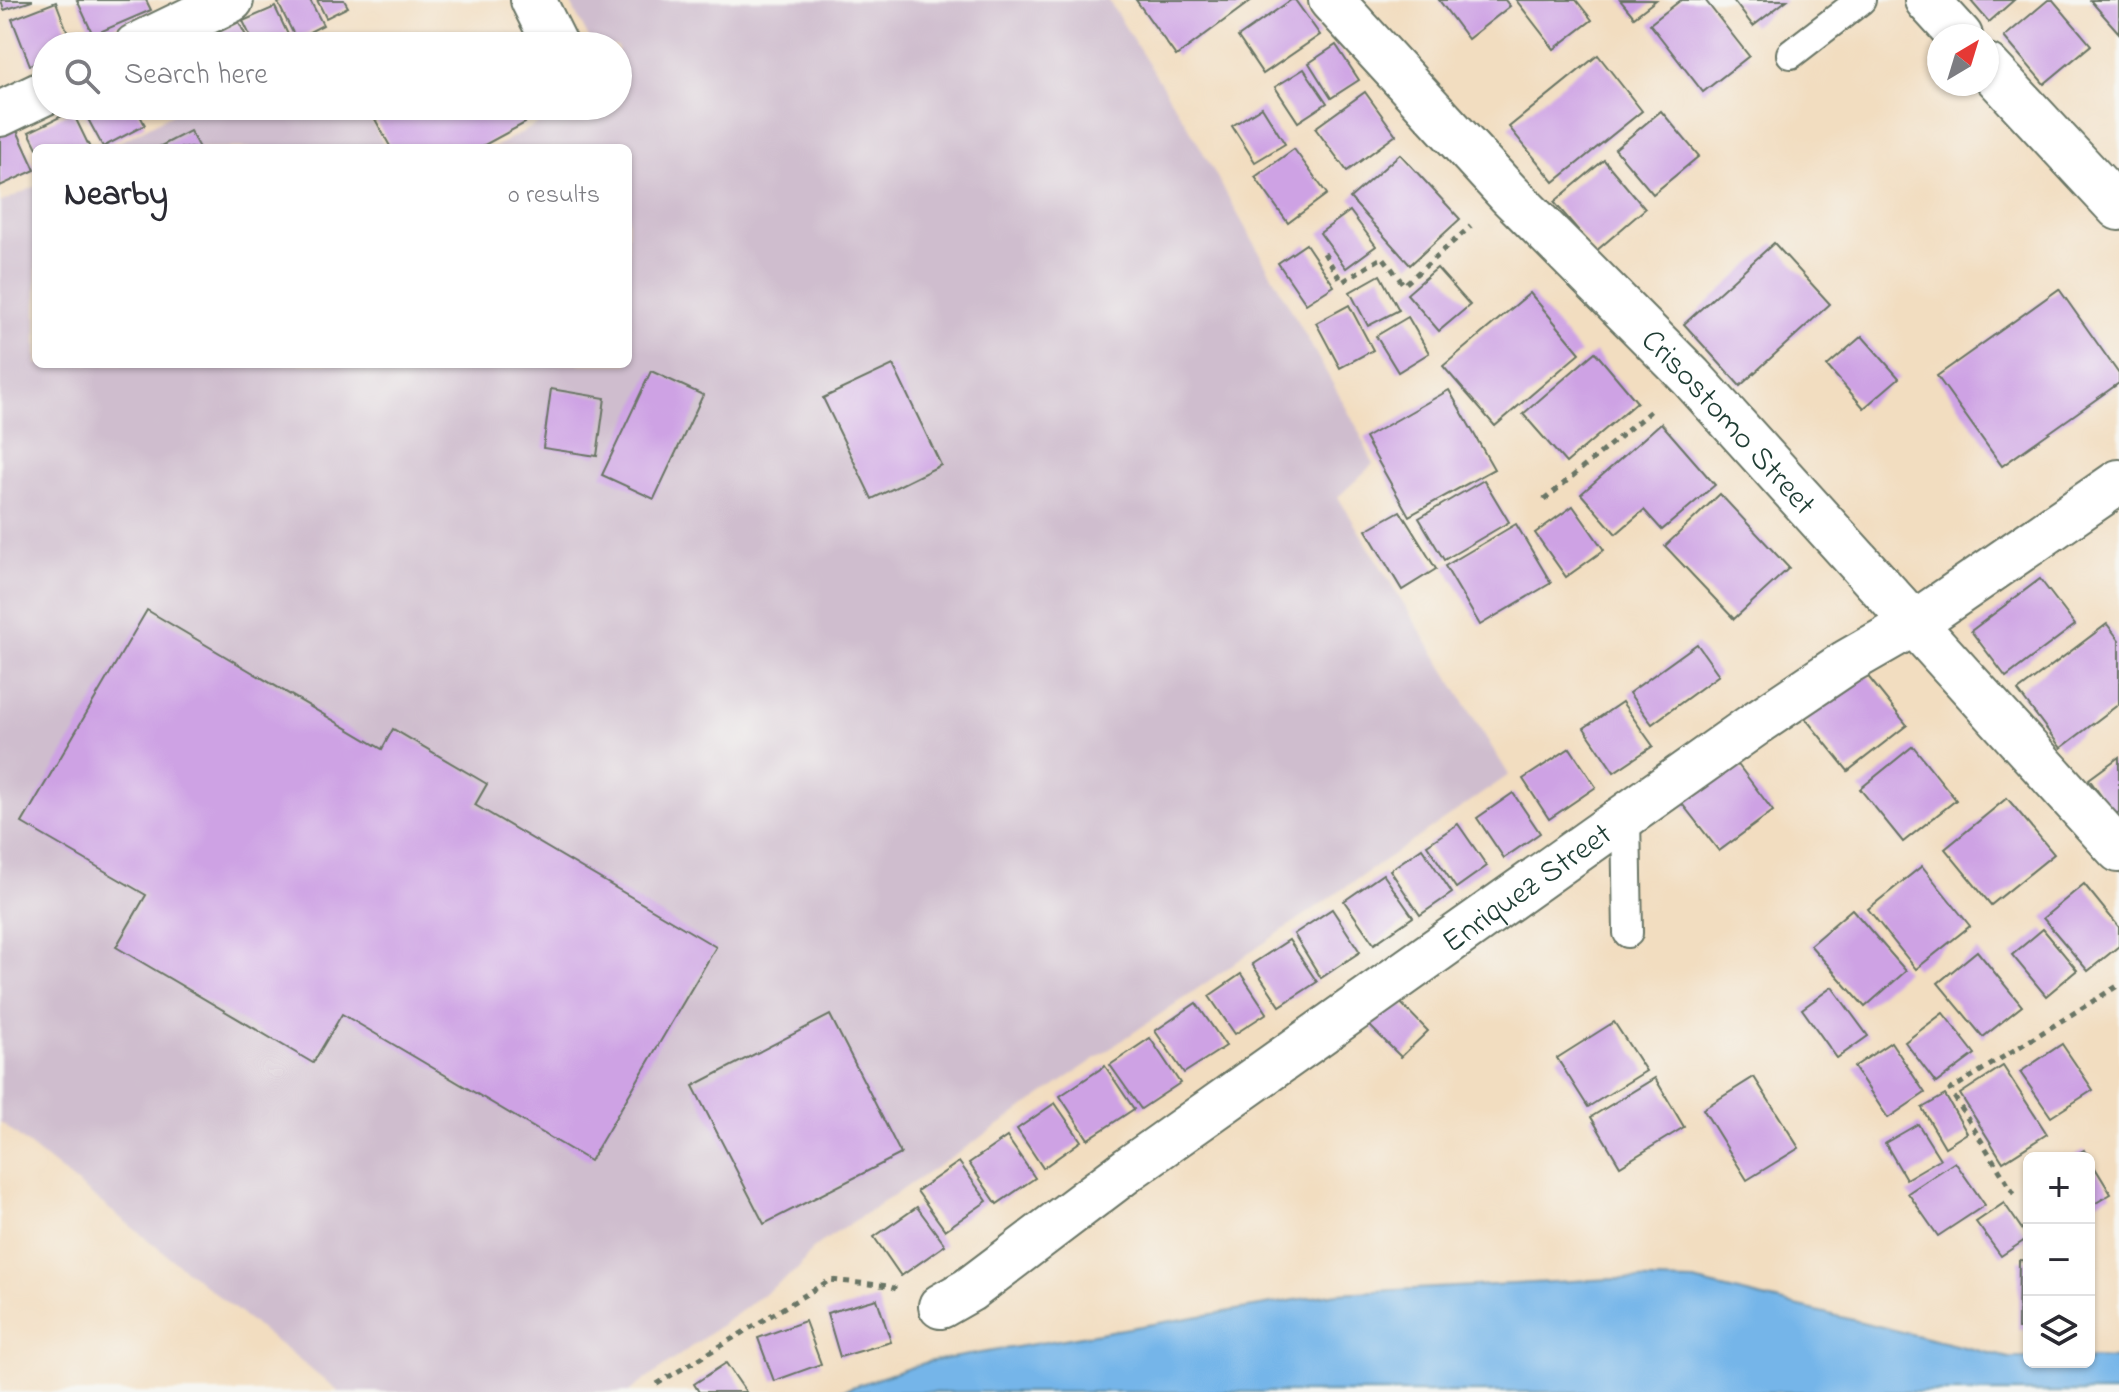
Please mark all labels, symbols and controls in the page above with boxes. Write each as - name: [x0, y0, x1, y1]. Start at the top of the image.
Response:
- north arrow: [1927, 24, 1999, 96]
- search box: [32, 32, 632, 120]
- icon: search: [60, 54, 104, 98]
- text: Search here: [124, 54, 268, 98]
- text: Nearby: [64, 171, 168, 221]
- text: 0 results: [508, 177, 600, 215]
- street label: Crisostomo Street: [1629, 319, 1826, 528]
- street label: Enriquez Street: [1433, 813, 1623, 966]
- map controls: [2023, 1152, 2095, 1368]
- button: +: [2023, 1152, 2095, 1224]
- button: −: [2023, 1224, 2095, 1296]
- button: layers: [2023, 1296, 2095, 1368]

